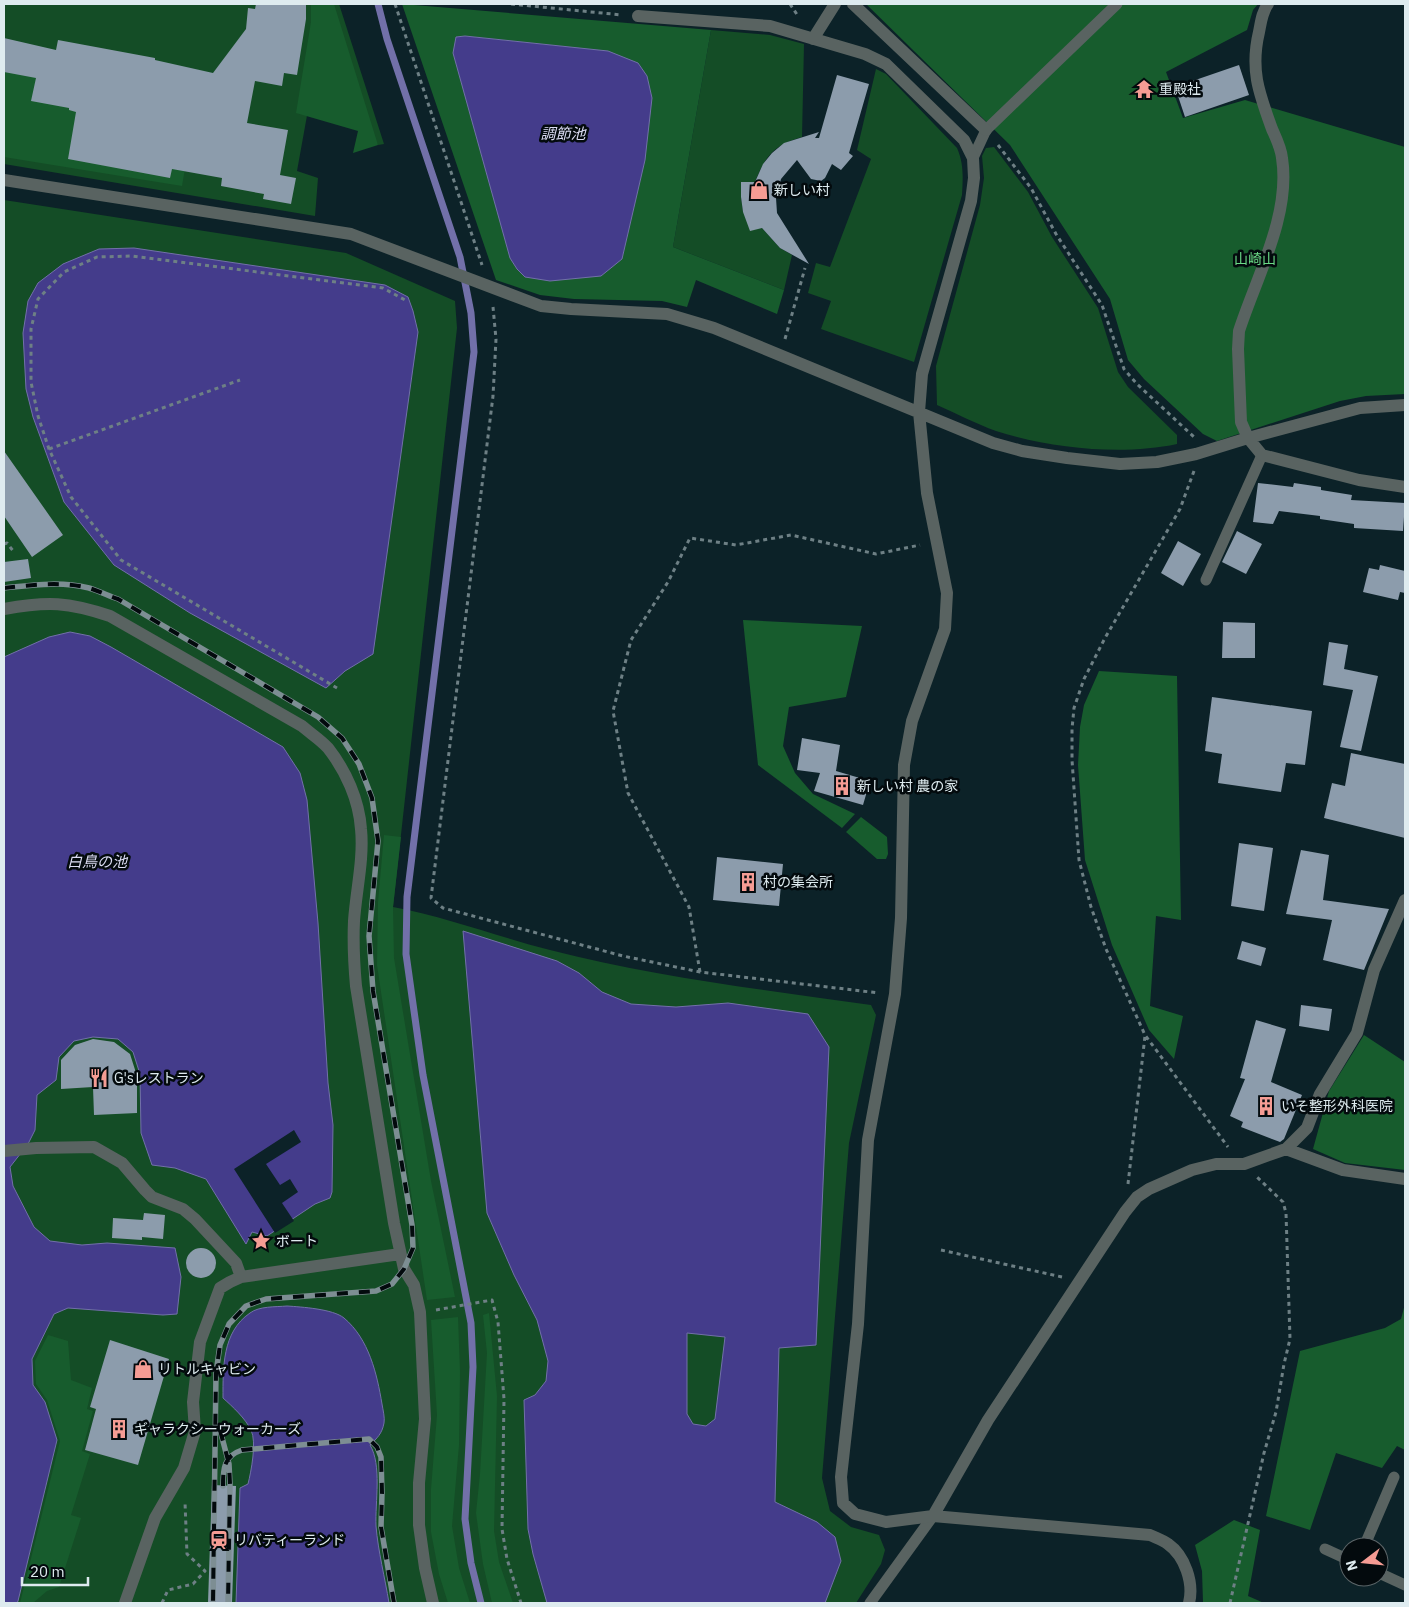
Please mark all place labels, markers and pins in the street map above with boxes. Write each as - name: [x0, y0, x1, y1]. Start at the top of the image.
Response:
- temple icon: 重殿社: [1133, 78, 1155, 100]
- place label: 重殿社: [1159, 80, 1201, 98]
- shop icon: 新しい村: [748, 179, 770, 201]
- place label: 新しい村: [774, 181, 830, 199]
- building icon: 新しい村 農の家: [831, 775, 853, 797]
- place label: 新しい村 農の家: [857, 777, 958, 795]
- building icon: 村の集会所: [737, 871, 759, 893]
- place label: 村の集会所: [763, 873, 833, 891]
- restaurant icon: G'sレストラン: [88, 1067, 110, 1089]
- place label: G'sレストラン: [114, 1069, 204, 1087]
- building icon: いそ整形外科医院: [1255, 1095, 1277, 1117]
- place label: いそ整形外科医院: [1281, 1097, 1393, 1115]
- place icon: ボート: [250, 1230, 272, 1252]
- place label: ボート: [276, 1232, 318, 1250]
- shop icon: リトルキャビン: [132, 1358, 154, 1380]
- place label: リトルキャビン: [158, 1360, 256, 1378]
- building icon: ギャラクシーウォーカーズ: [108, 1418, 130, 1440]
- place label: ギャラクシーウォーカーズ: [134, 1420, 301, 1438]
- station icon: リバティーランド: [208, 1529, 230, 1551]
- place label: リバティーランド: [234, 1531, 345, 1549]

